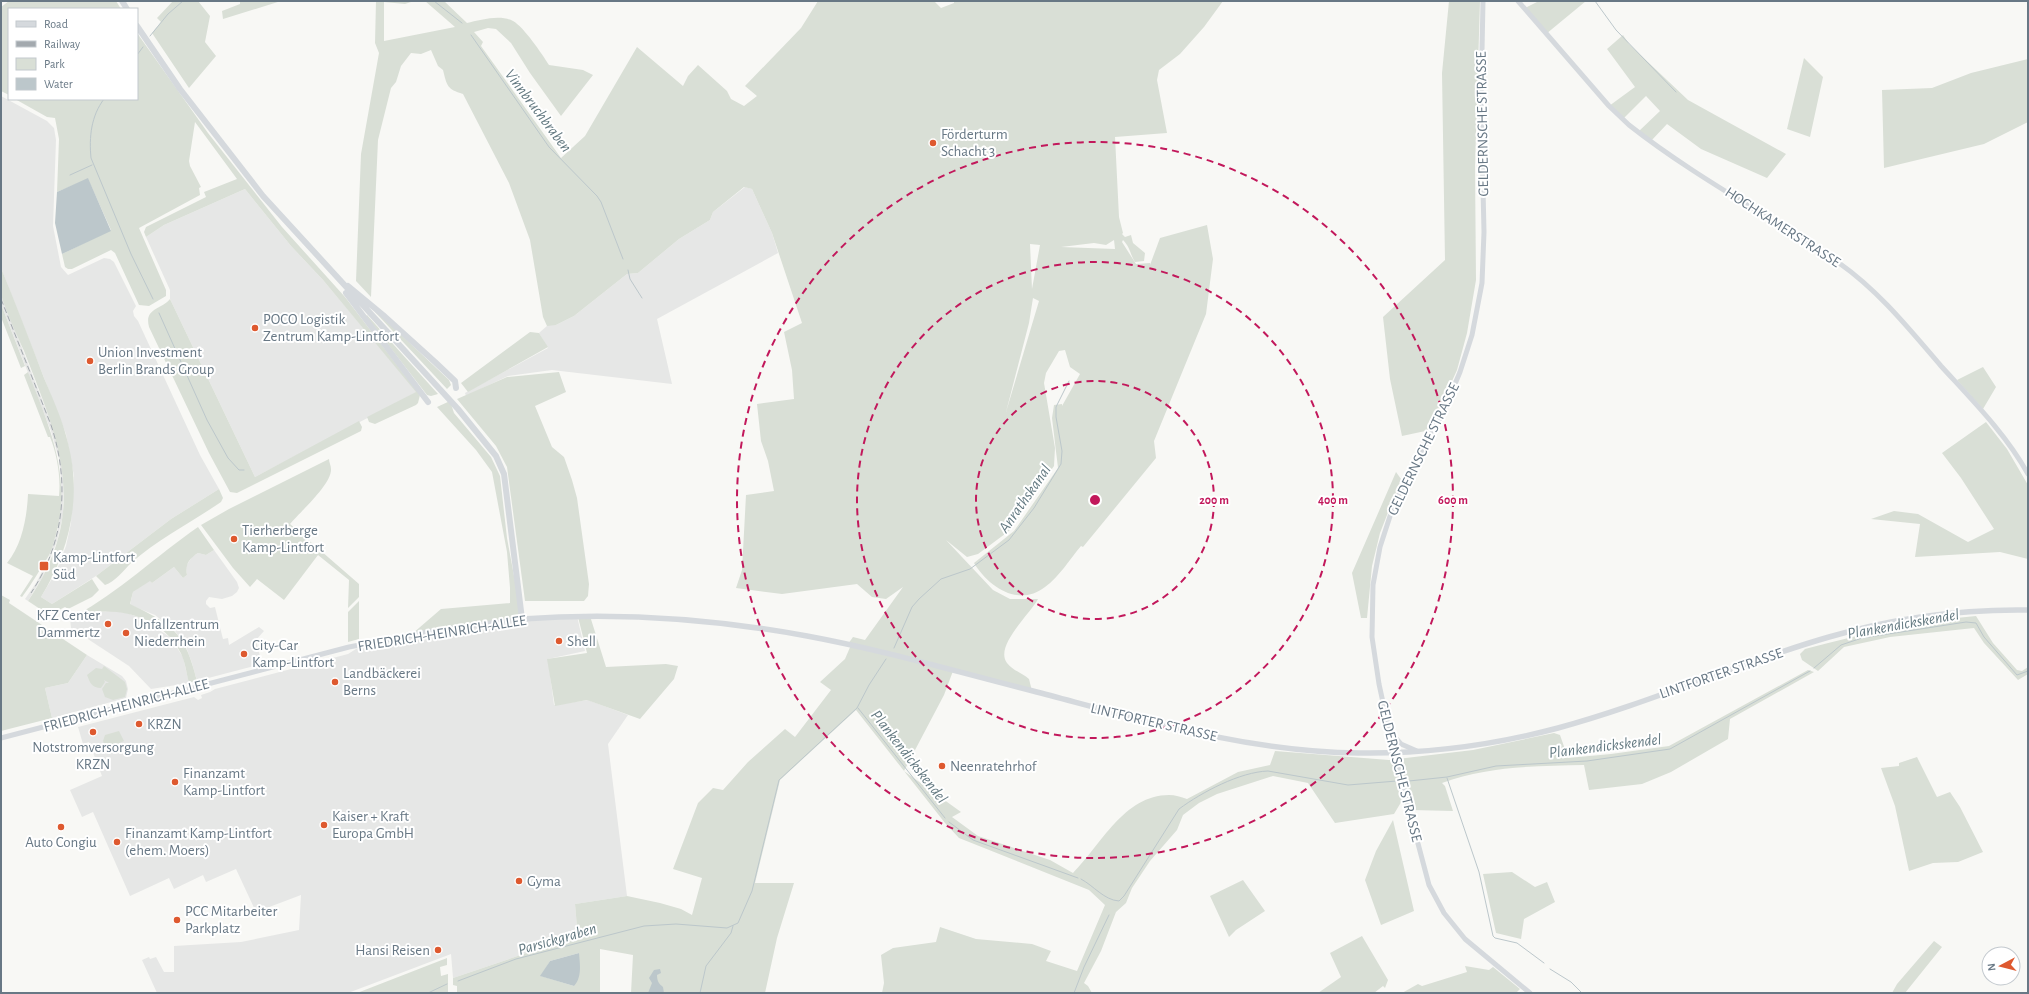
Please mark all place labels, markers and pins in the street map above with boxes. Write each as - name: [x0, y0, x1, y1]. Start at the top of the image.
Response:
- place label: Förderturm Schacht 3: [941, 127, 1008, 159]
- marker: Förderturm Schacht 3: [928, 138, 938, 148]
- place label: POCO Logistik Zentrum Kamp-Lintfort: [263, 312, 399, 344]
- marker: POCO Logistik Zentrum Kamp-Lintfort: [250, 323, 260, 333]
- place label: Union Investment Berlin Brands Group: [98, 345, 214, 377]
- marker: Union Investment Berlin Brands Group: [85, 356, 95, 366]
- centre of rings: [1088, 493, 1102, 507]
- place label: Tierherberge Kamp-Lintfort: [242, 523, 324, 555]
- marker: Tierherberge Kamp-Lintfort: [229, 534, 239, 544]
- place label: Kamp-Lintfort Süd: [53, 550, 135, 582]
- marker: Kamp-Lintfort Süd: [38, 560, 50, 572]
- place label: KFZ Center Dammertz: [36, 608, 100, 640]
- place label: Unfallzentrum Niederrhein: [134, 617, 219, 649]
- marker: KFZ Center Dammertz: [103, 619, 113, 629]
- marker: Unfallzentrum Niederrhein: [121, 628, 131, 638]
- place label: Shell: [567, 634, 596, 649]
- marker: Shell: [554, 636, 564, 646]
- place label: City-Car Kamp-Lintfort: [252, 638, 334, 670]
- marker: City-Car Kamp-Lintfort: [239, 649, 249, 659]
- place label: Landbäckerei Berns: [343, 666, 421, 698]
- marker: Landbäckerei Berns: [330, 677, 340, 687]
- place label: KRZN: [147, 717, 182, 732]
- marker: KRZN: [134, 719, 144, 729]
- marker: Notstromversorgung KRZN: [88, 727, 98, 737]
- place label: Notstromversorgung KRZN: [32, 740, 154, 772]
- place label: Neenratehrhof: [950, 759, 1038, 774]
- marker: Neenratehrhof: [937, 761, 947, 771]
- place label: Finanzamt Kamp-Lintfort: [183, 766, 265, 798]
- marker: Finanzamt Kamp-Lintfort: [170, 777, 180, 787]
- place label: Kaiser + Kraft Europa GmbH: [332, 809, 414, 841]
- marker: Kaiser + Kraft Europa GmbH: [319, 820, 329, 830]
- marker: Auto Congiu: [56, 822, 66, 832]
- place label: Finanzamt Kamp-Lintfort (ehem. Moers): [125, 826, 272, 858]
- place label: Auto Congiu: [25, 835, 97, 850]
- marker: Finanzamt Kamp-Lintfort (ehem. Moers): [112, 837, 122, 847]
- place label: Gyma: [527, 874, 561, 889]
- marker: Gyma: [514, 876, 524, 886]
- place label: PCC Mitarbeiter Parkplatz: [185, 904, 277, 936]
- marker: PCC Mitarbeiter Parkplatz: [172, 915, 182, 925]
- place label: Hansi Reisen: [355, 943, 430, 958]
- marker: Hansi Reisen: [433, 945, 443, 955]

